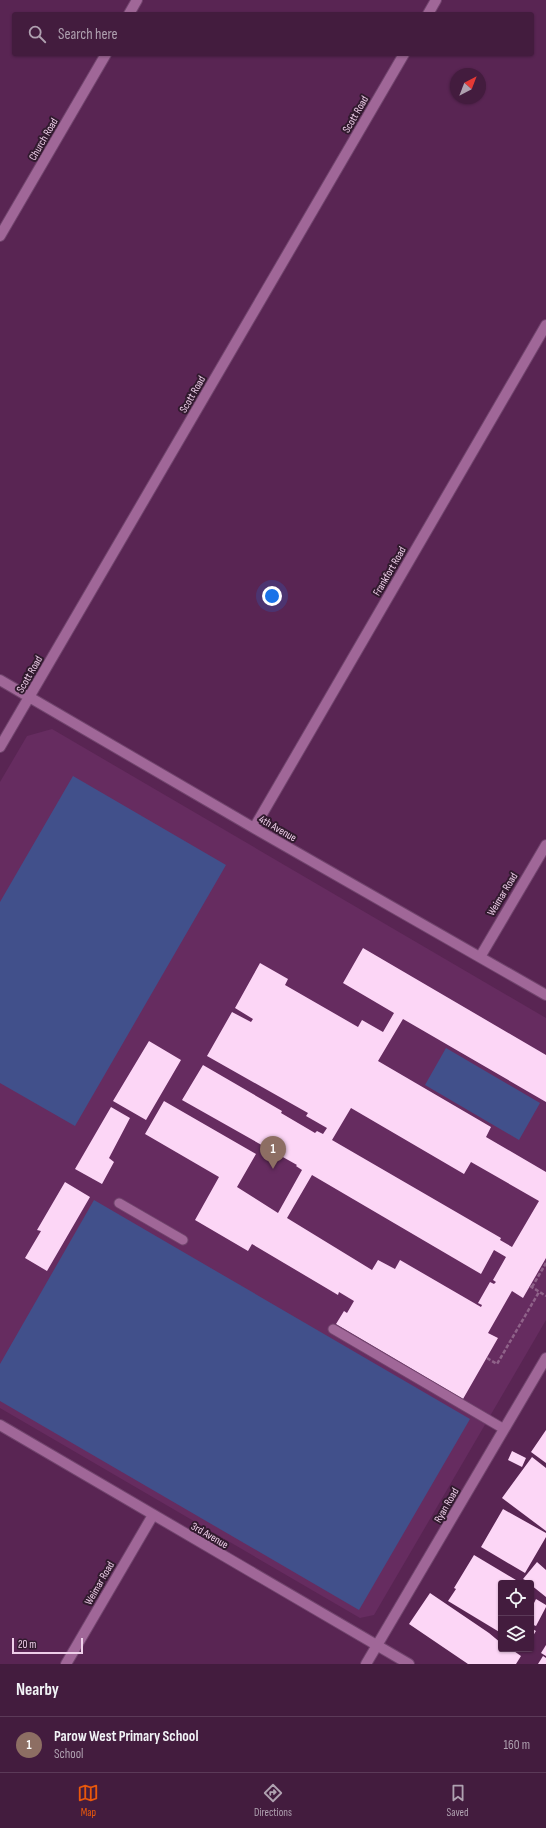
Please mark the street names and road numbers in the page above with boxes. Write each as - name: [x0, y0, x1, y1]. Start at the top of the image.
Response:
- street label: Scott Road: [340, 93, 371, 135]
- street label: Church Road: [26, 115, 61, 163]
- street label: Scott Road: [177, 373, 208, 415]
- street label: Frankfort Road: [370, 544, 409, 598]
- street label: Scott Road: [14, 653, 45, 695]
- street label: 4th Avenue: [257, 812, 299, 844]
- street label: Weimar Road: [485, 870, 521, 918]
- street label: Ryan Road: [431, 1485, 462, 1525]
- street label: 3rd Avenue: [189, 1520, 231, 1551]
- street label: Weimar Road: [82, 1559, 117, 1607]

